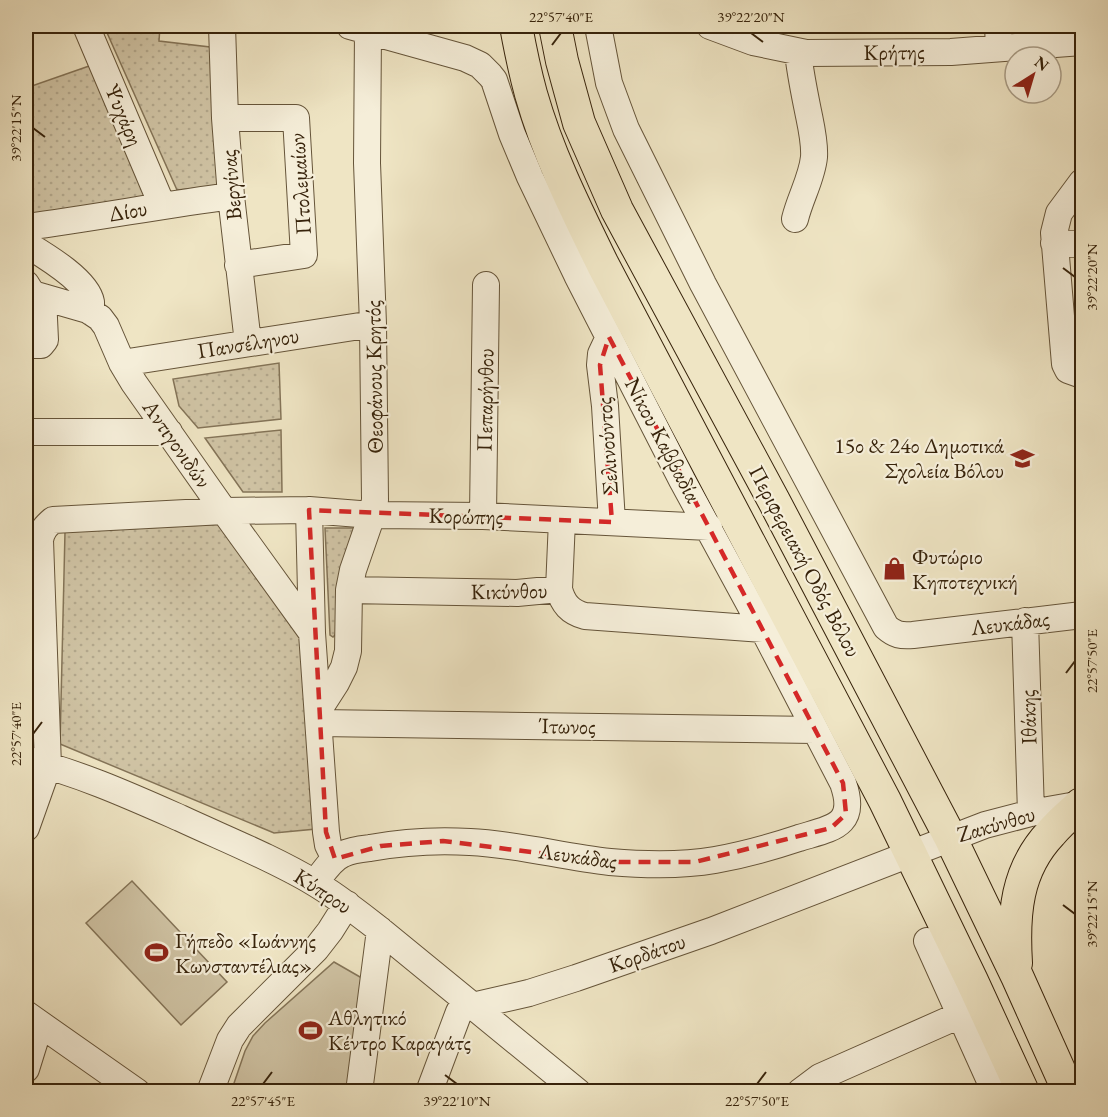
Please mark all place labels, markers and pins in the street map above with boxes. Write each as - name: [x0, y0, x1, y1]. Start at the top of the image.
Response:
- place label: 15ο & 24ο Δημοτικά Σχολεία Βόλου: [834, 431, 1005, 485]
- school or university icon: 15ο & 24ο Δημοτικά Σχολεία Βόλου: [1009, 445, 1035, 471]
- place label: Φυτώριο Κηποτεχνική: [912, 542, 1018, 596]
- shop icon: Φυτώριο Κηποτεχνική: [881, 556, 907, 582]
- place label: Γήπεδο «Ιωάννης Κωνσταντέλιας»: [175, 926, 316, 980]
- sports icon: Γήπεδο «Ιωάννης Κωνσταντέλιας»: [144, 940, 170, 966]
- place label: Αθλητικό Κέντρο Καραγάτς: [327, 1003, 471, 1057]
- sports icon: Αθλητικό Κέντρο Καραγάτς: [297, 1017, 323, 1043]

